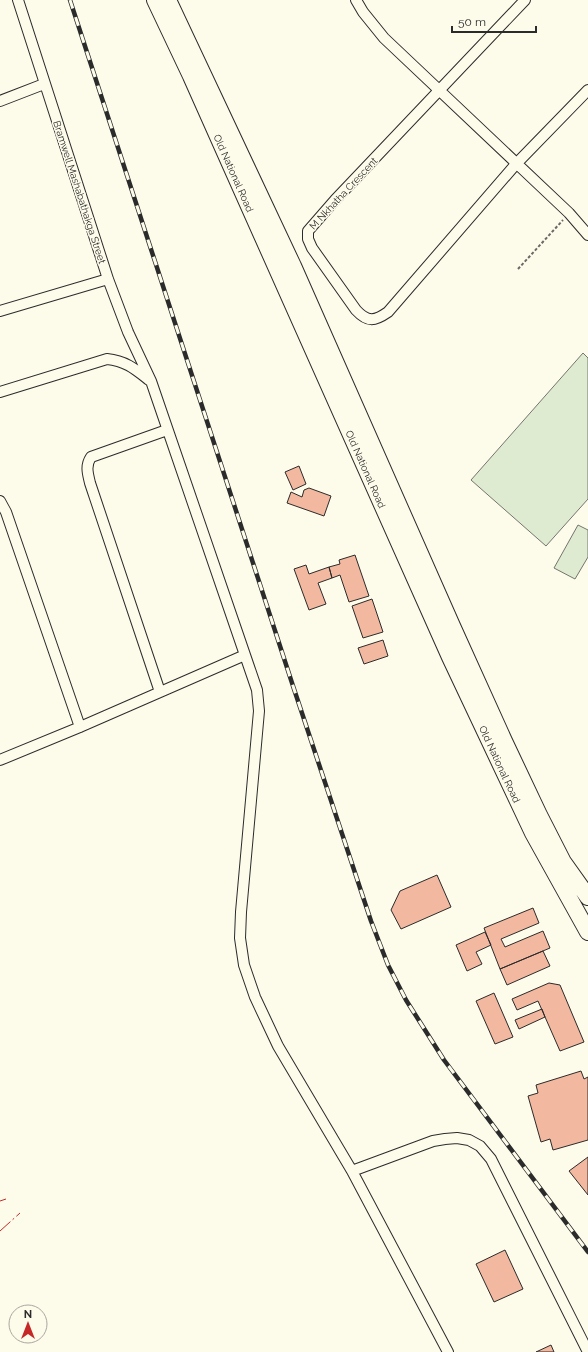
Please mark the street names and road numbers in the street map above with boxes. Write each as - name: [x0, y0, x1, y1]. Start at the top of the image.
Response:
- street label: Bramwell Mashabathakga Street: [51, 119, 108, 266]
- street label: Old National Road: [211, 133, 256, 214]
- street label: M Nkhatha Crescent: [307, 155, 380, 232]
- street label: Old National Road: [343, 429, 388, 510]
- street label: Old National Road: [477, 724, 522, 805]

